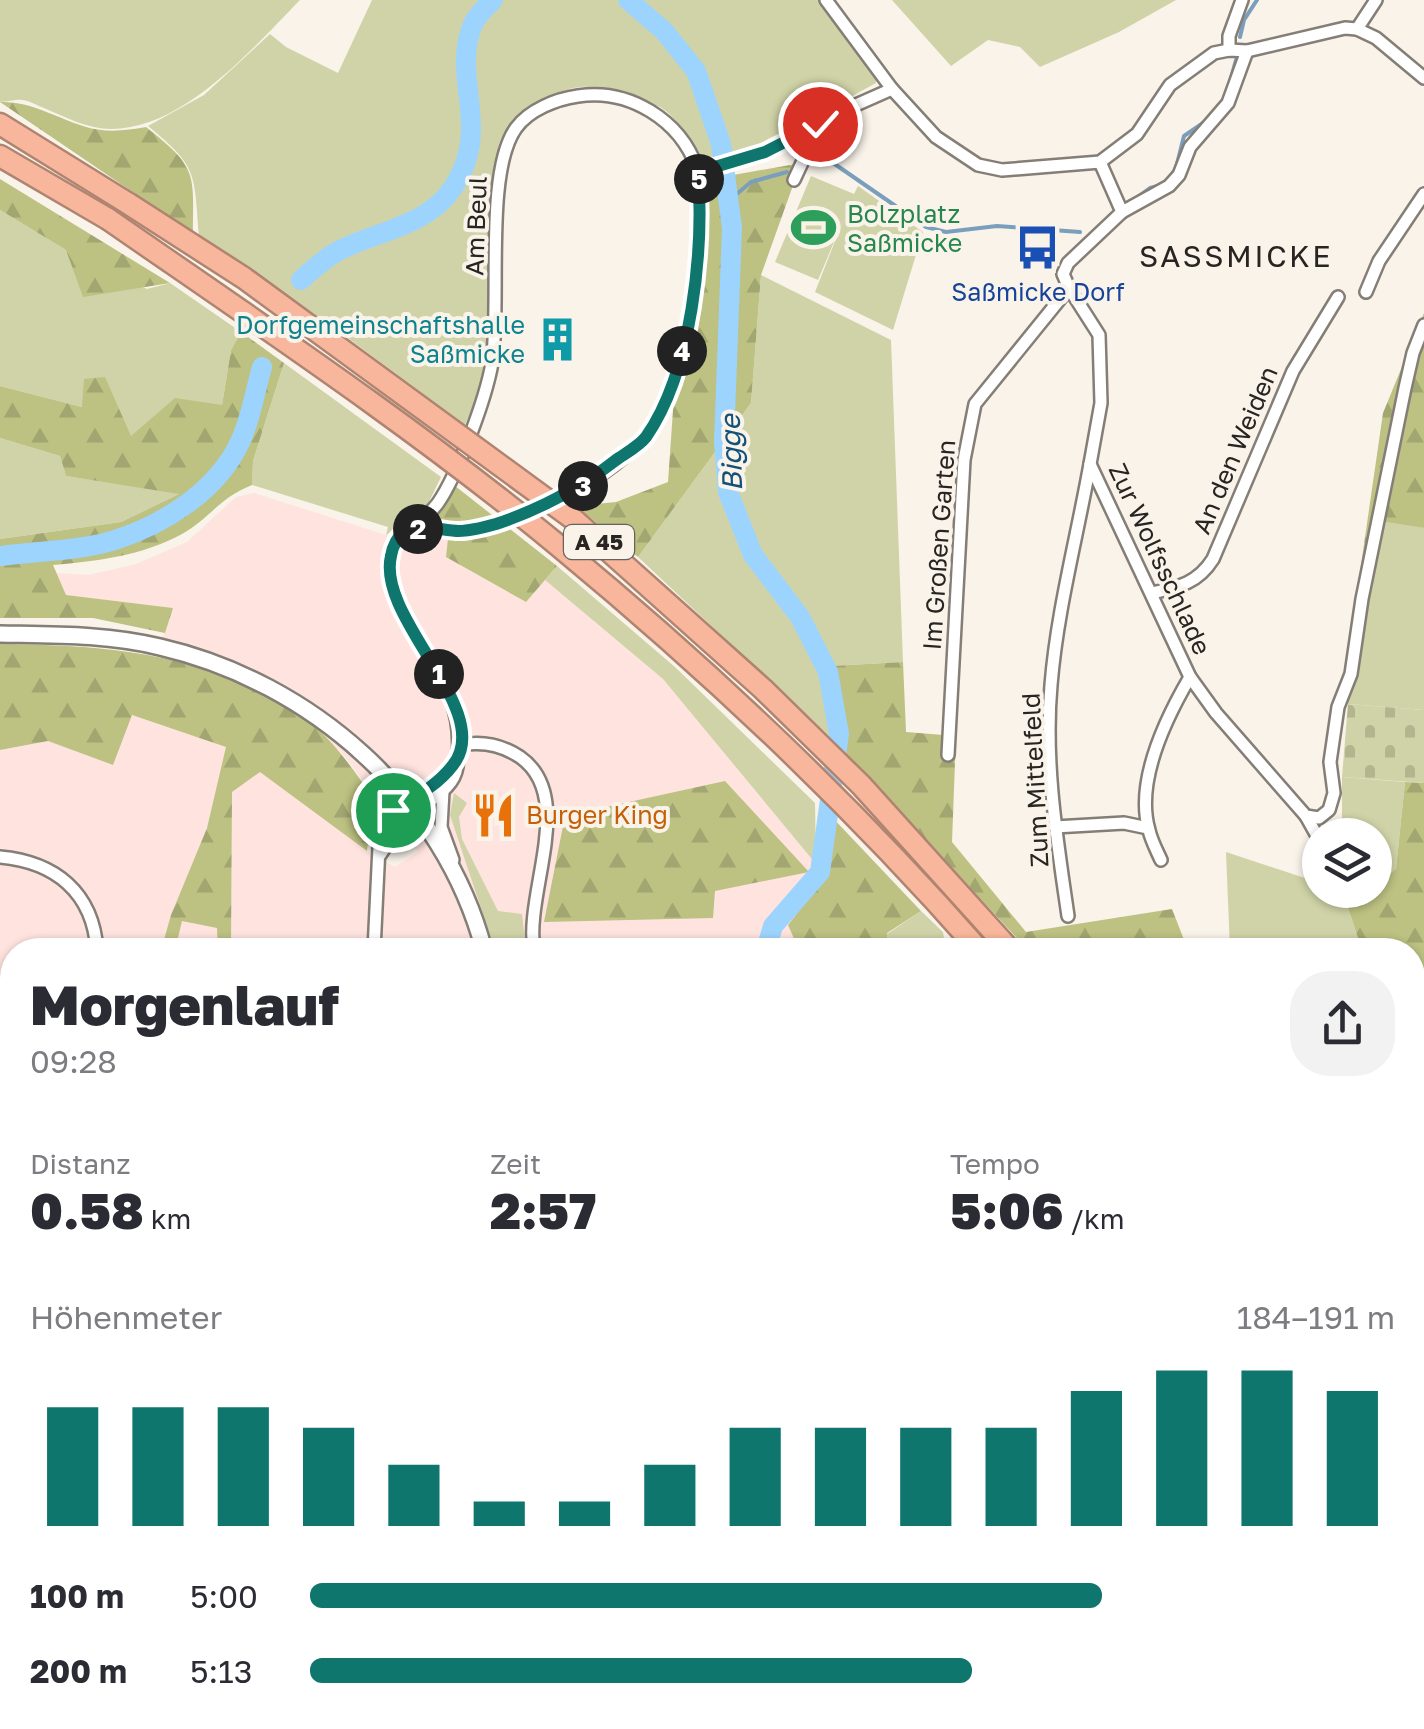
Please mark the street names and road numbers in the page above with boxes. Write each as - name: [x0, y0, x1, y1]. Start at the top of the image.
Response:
- street label: Am Beul: [458, 176, 493, 276]
- street label: An den Weiden: [1185, 361, 1284, 538]
- street label: Im Großen Garten: [916, 439, 961, 651]
- street label: Zur Wolfsschlade: [1103, 458, 1218, 659]
- road number: A 45: [564, 525, 634, 559]
- street label: Zum Mittelfeld: [1014, 692, 1055, 868]

